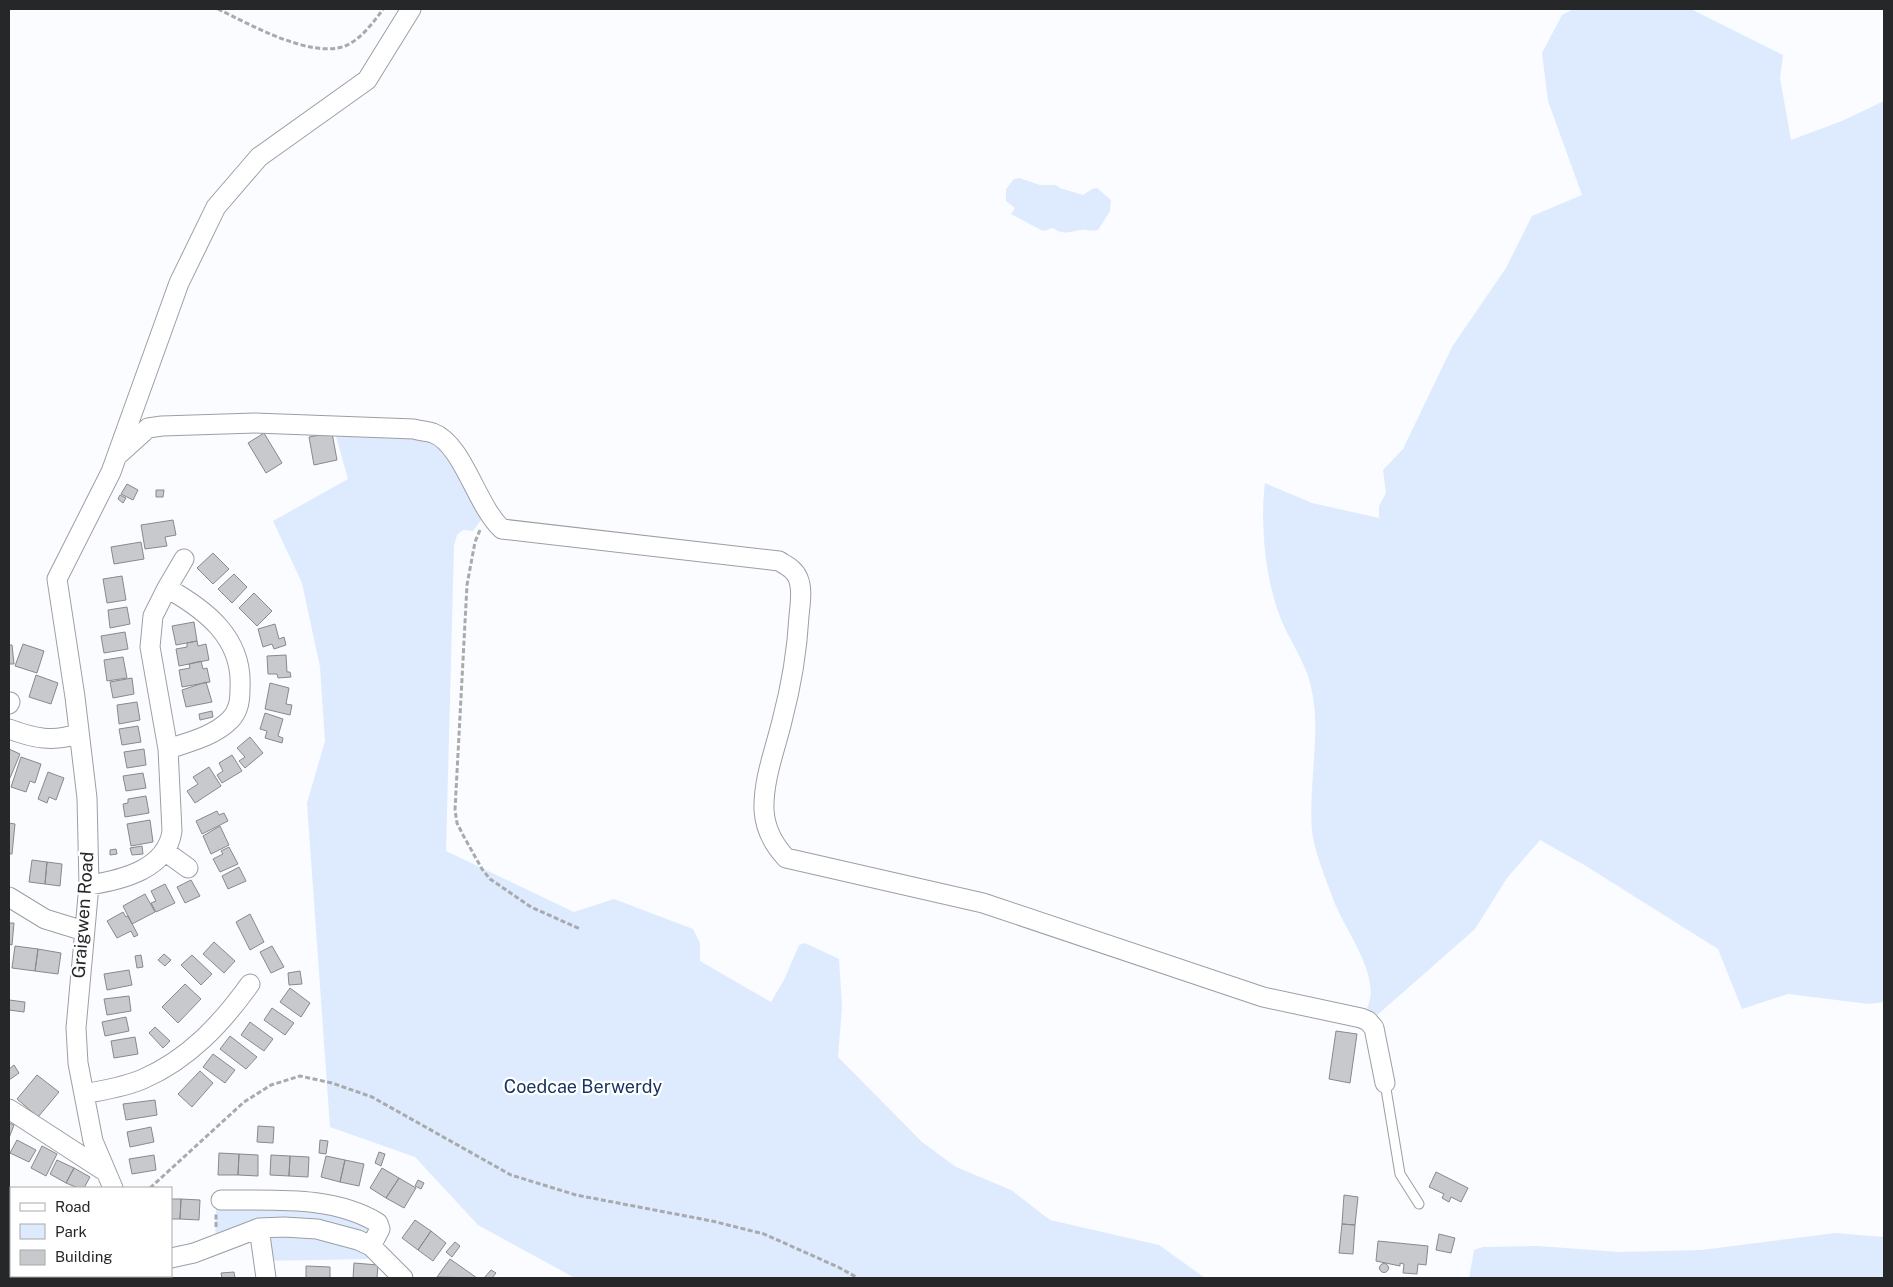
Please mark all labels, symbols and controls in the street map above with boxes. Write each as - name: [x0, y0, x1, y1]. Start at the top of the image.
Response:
- street label: Graigwen Road: [68, 851, 97, 979]
- park label: Coedcae Berwerdy: [504, 1076, 663, 1097]
- legend: [10, 1187, 172, 1277]
- text: Road: [55, 1198, 91, 1215]
- text: Park: [55, 1223, 87, 1240]
- text: Building: [55, 1248, 113, 1265]

